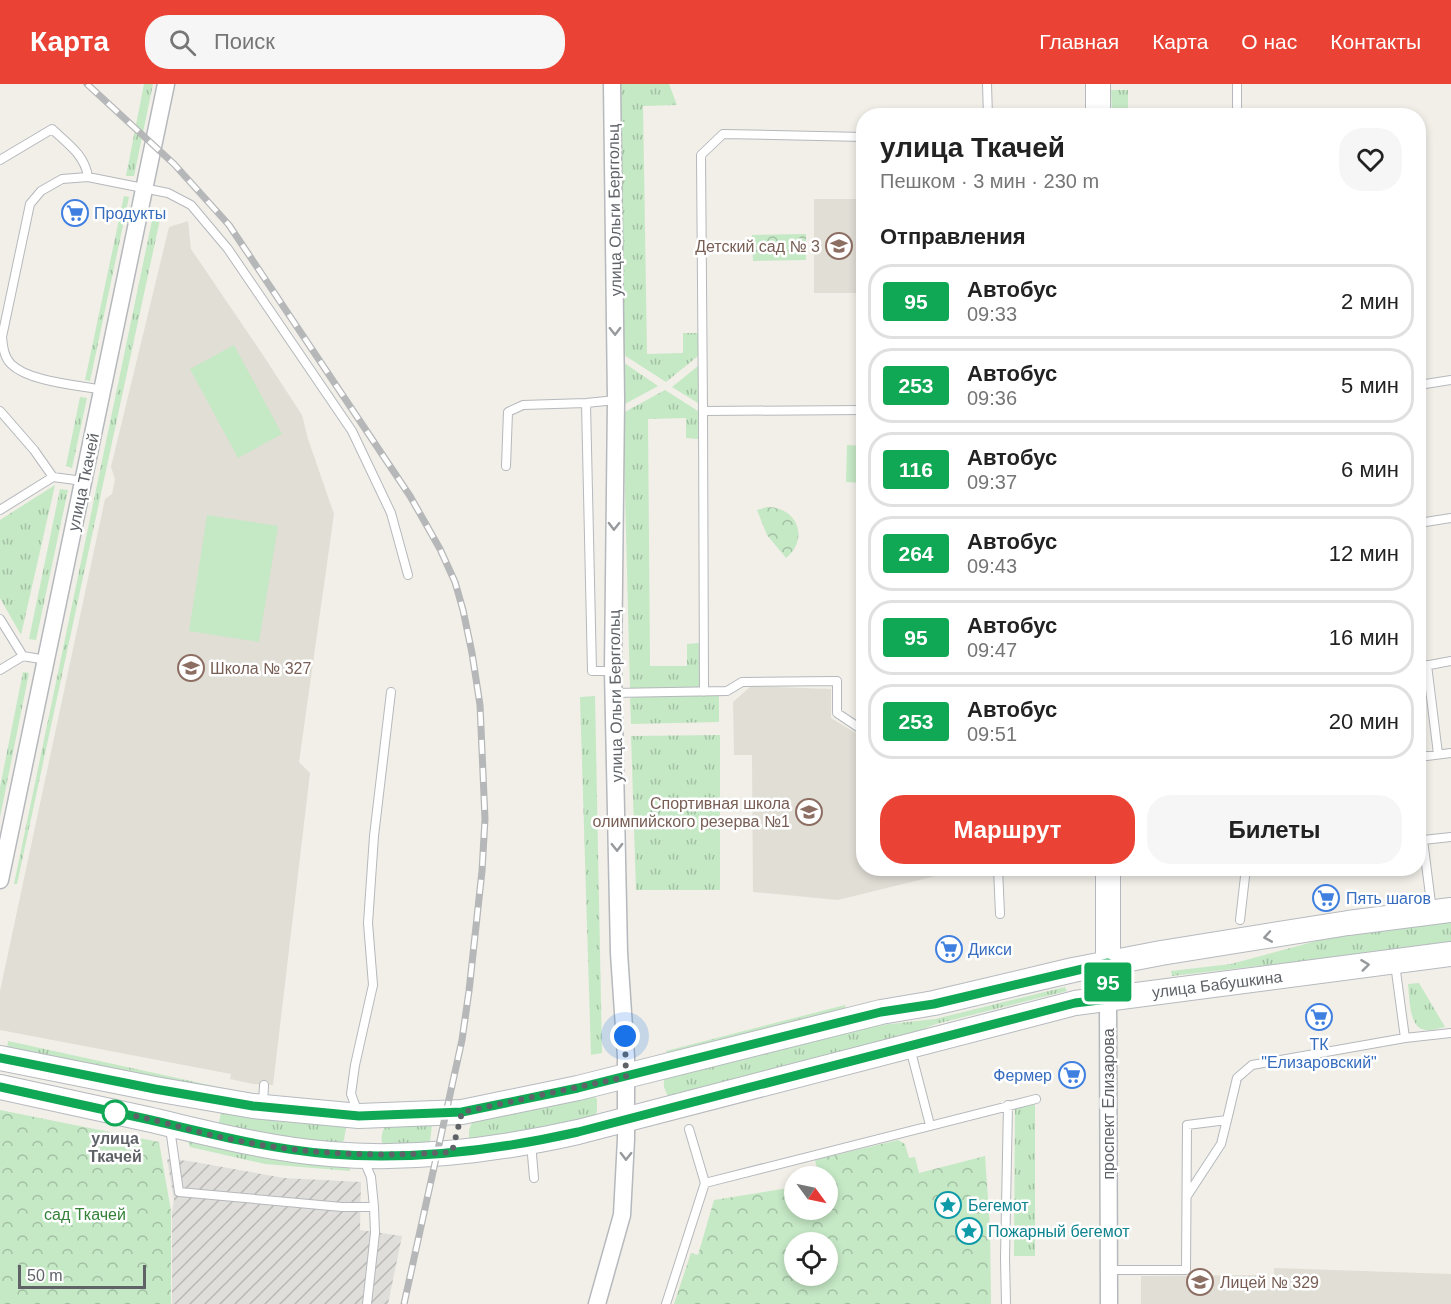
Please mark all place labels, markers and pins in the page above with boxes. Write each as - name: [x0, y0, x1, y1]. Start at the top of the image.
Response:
- supermarket icon: Продукты: [60, 198, 90, 228]
- place label: Продукты: [94, 205, 166, 222]
- school or university icon: Детский сад № 3: [824, 231, 854, 261]
- place label: Детский сад № 3: [695, 238, 820, 255]
- school or university icon: Школа № 327: [176, 653, 206, 683]
- place label: Школа № 327: [210, 660, 311, 677]
- place label: Спортивная школа олимпийского резерва №1: [593, 795, 790, 830]
- school or university icon: Спортивная школа олимпийского резерва №1: [794, 797, 824, 827]
- supermarket icon: Пять шагов: [1311, 883, 1341, 913]
- place label: Пять шагов: [1346, 890, 1431, 907]
- supermarket icon: Дикси: [934, 934, 964, 964]
- place label: Дикси: [968, 941, 1012, 958]
- supermarket icon: ТК "Елизаровский": [1304, 1002, 1334, 1032]
- place label: ТК "Елизаровский": [1261, 1036, 1377, 1071]
- supermarket icon: Фермер: [1057, 1060, 1087, 1090]
- place label: Фермер: [993, 1067, 1052, 1084]
- marker: улица Ткачей: [102, 1100, 128, 1126]
- place label: улица Ткачей: [88, 1130, 142, 1165]
- place icon: Бегемот: [933, 1190, 963, 1220]
- place label: Бегемот: [968, 1197, 1029, 1214]
- place icon: Пожарный бегемот: [954, 1216, 984, 1246]
- place label: Пожарный бегемот: [988, 1223, 1130, 1240]
- school or university icon: Лицей № 329: [1185, 1267, 1215, 1297]
- place label: Лицей № 329: [1220, 1274, 1319, 1291]

